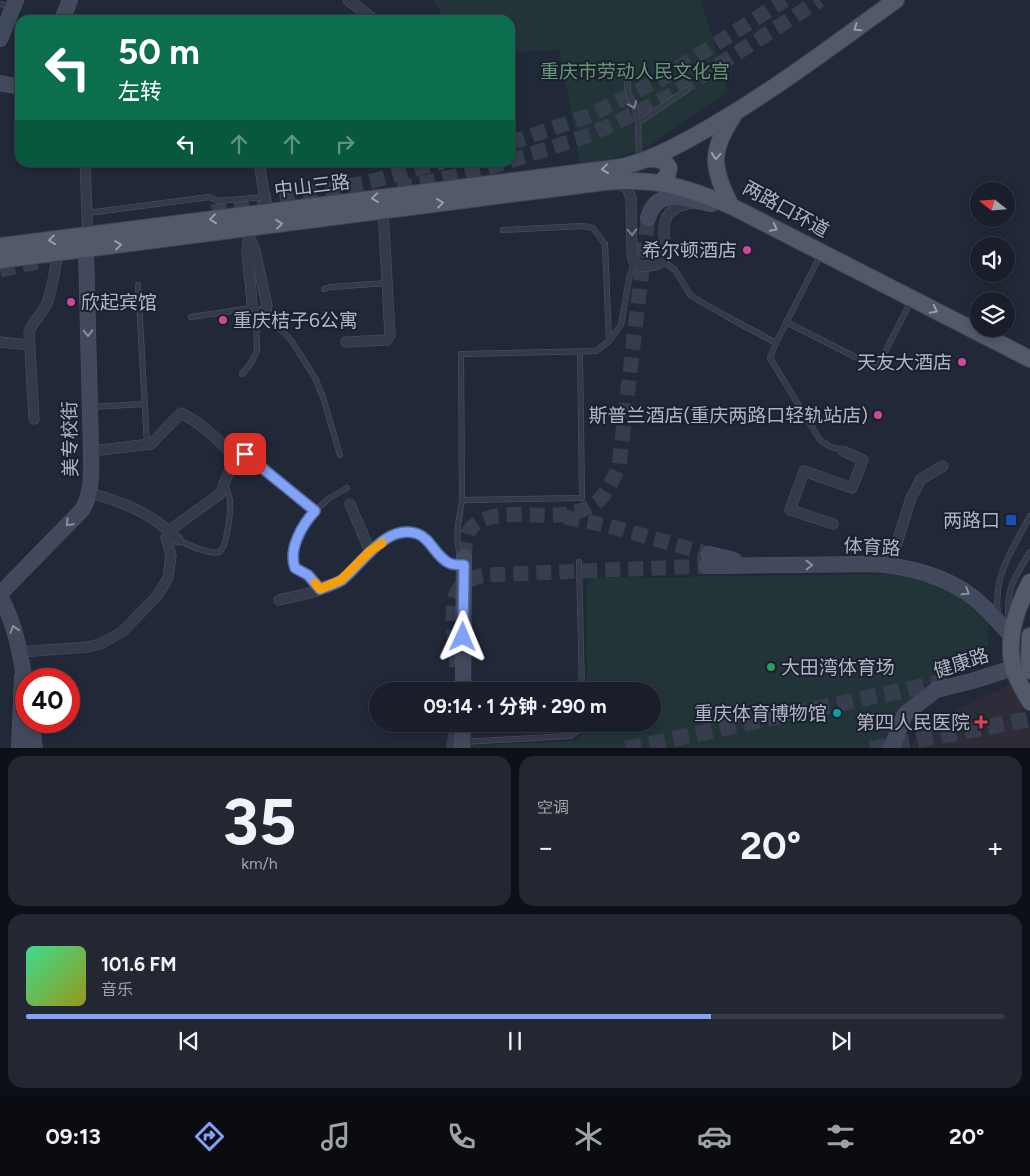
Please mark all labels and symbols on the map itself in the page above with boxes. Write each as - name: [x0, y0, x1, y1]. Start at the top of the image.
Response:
- one-way arrow: [853, 22, 862, 31]
- park label: 重庆市劳动人民文化宫: [540, 60, 730, 83]
- one-way arrow: [626, 100, 637, 109]
- one-way arrow: [711, 153, 722, 161]
- one-way arrow: [601, 163, 609, 174]
- street label: 中山三路: [273, 170, 351, 202]
- street label: 两路口环道: [739, 176, 833, 242]
- north arrow: [970, 182, 1015, 228]
- one-way arrow: [370, 193, 379, 203]
- one-way arrow: [436, 198, 444, 209]
- one-way arrow: [209, 213, 217, 224]
- one-way arrow: [275, 219, 283, 230]
- one-way arrow: [769, 222, 778, 232]
- one-way arrow: [626, 228, 637, 236]
- one-way arrow: [48, 234, 56, 245]
- place label: 希尔顿酒店: [642, 239, 737, 262]
- one-way arrow: [114, 240, 122, 251]
- marker: 希尔顿酒店: [741, 244, 753, 256]
- place label: 欣起宾馆: [81, 291, 157, 314]
- marker: 欣起宾馆: [65, 296, 77, 308]
- one-way arrow: [929, 304, 938, 314]
- place label: 重庆桔子6公寓: [233, 309, 358, 332]
- marker: 重庆桔子6公寓: [217, 314, 229, 326]
- one-way arrow: [83, 329, 93, 337]
- place label: 天友大酒店: [857, 351, 952, 374]
- marker: 天友大酒店: [956, 356, 968, 368]
- street label: 美专校街: [58, 401, 82, 477]
- place label: 斯普兰酒店(重庆两路口轻轨站店): [589, 404, 868, 427]
- marker: 斯普兰酒店(重庆两路口轻轨站店): [872, 409, 884, 421]
- pin: [224, 433, 266, 475]
- place label: 两路口: [943, 509, 1000, 532]
- marker: 两路口: [1004, 513, 1018, 527]
- one-way arrow: [66, 517, 75, 526]
- street label: 体育路: [843, 534, 901, 560]
- one-way arrow: [805, 560, 813, 570]
- one-way arrow: [960, 586, 969, 595]
- position arrow: [436, 610, 488, 662]
- one-way arrow: [10, 626, 20, 634]
- street label: 健康路: [930, 643, 992, 683]
- place label: 大田湾体育场: [781, 656, 895, 679]
- marker: 大田湾体育场: [765, 661, 777, 673]
- speed limit sign: 40: [15, 668, 80, 733]
- place label: 重庆体育博物馆: [694, 702, 827, 725]
- marker: 重庆体育博物馆: [831, 707, 843, 719]
- place label: 第四人民医院: [856, 711, 970, 734]
- marker: 第四人民医院: [974, 715, 988, 729]

